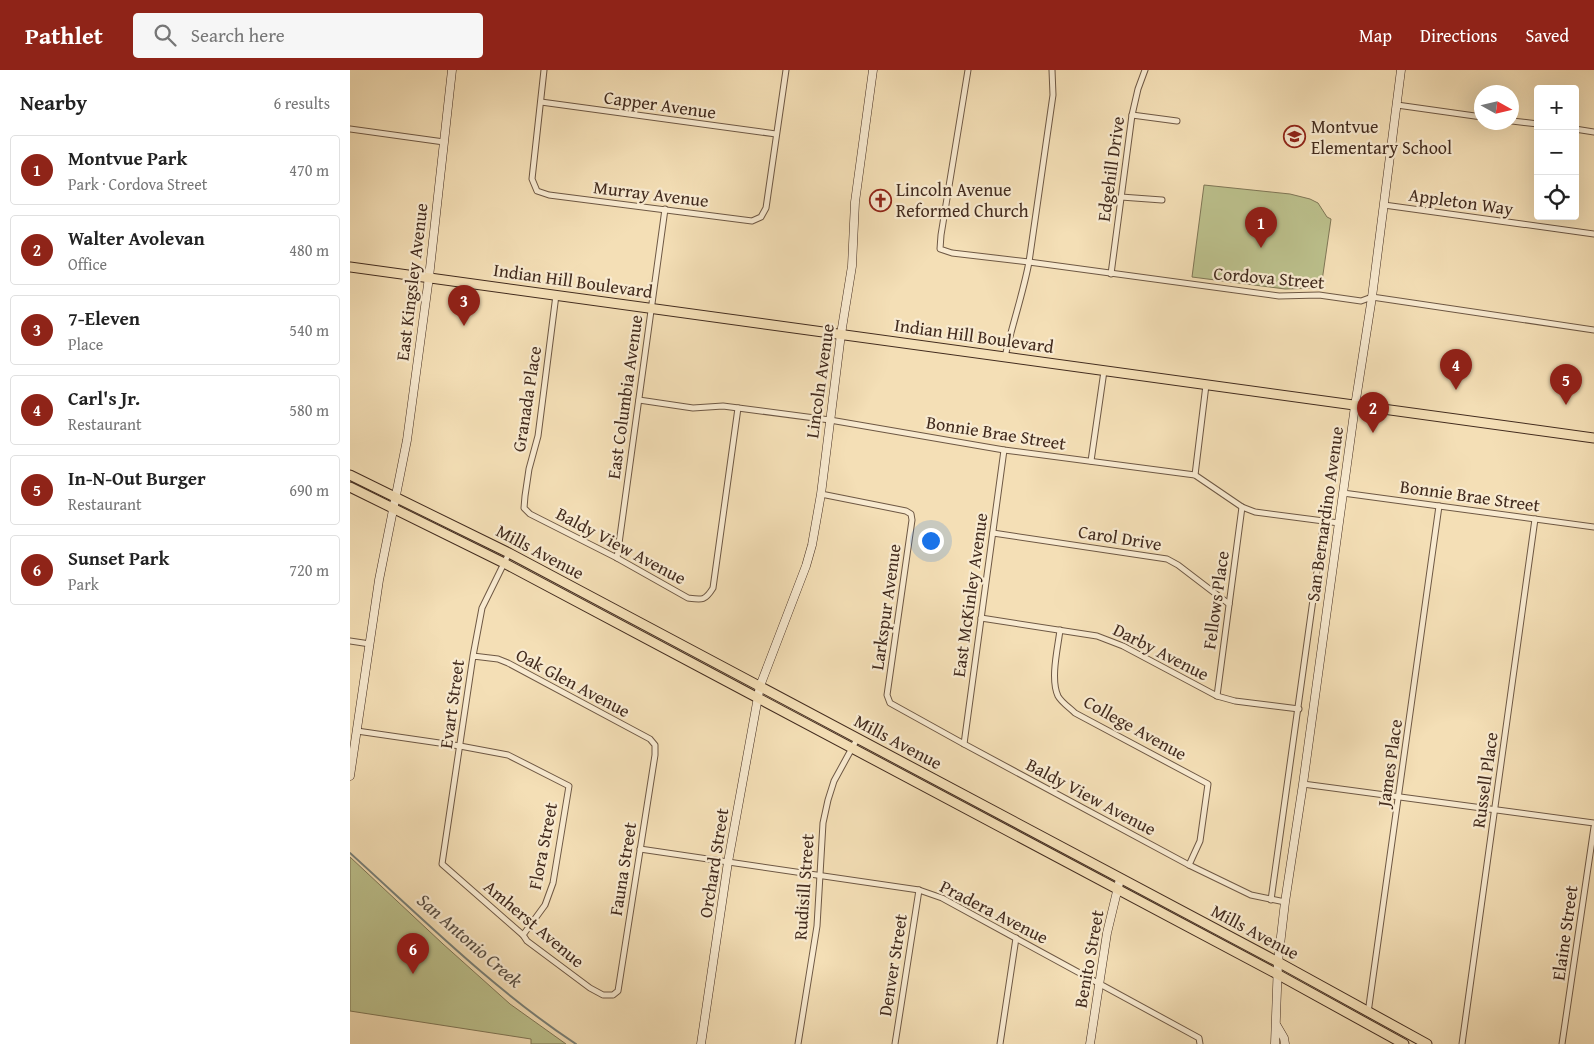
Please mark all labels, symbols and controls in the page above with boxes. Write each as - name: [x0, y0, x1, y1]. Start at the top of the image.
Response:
- search box: [133, 13, 483, 58]
- text: Pathlet: [25, 18, 103, 53]
- icon: search: [151, 21, 179, 49]
- text: Search here: [191, 21, 285, 49]
- text: Map: [1359, 22, 1392, 49]
- text: Directions: [1420, 22, 1497, 49]
- text: Saved: [1525, 22, 1569, 49]
- street label: Capper Avenue: [602, 83, 718, 126]
- north arrow: [1474, 85, 1519, 130]
- map controls: [1534, 85, 1579, 220]
- button: +: [1534, 85, 1579, 130]
- text: Nearby: [20, 87, 87, 118]
- text: 6 results: [273, 91, 330, 115]
- place label: Montvue Elementary School: [1311, 113, 1452, 161]
- street label: Edgehill Drive: [1090, 115, 1131, 223]
- school or university icon: Montvue Elementary School: [1283, 125, 1307, 149]
- button: −: [1534, 130, 1579, 175]
- text: Montvue Park: [68, 144, 187, 172]
- text: 1: [33, 158, 41, 182]
- text: 470 m: [289, 158, 329, 182]
- text: Park · Cordova Street: [68, 172, 207, 196]
- street label: Murray Avenue: [592, 173, 710, 214]
- button: locate: [1534, 175, 1579, 220]
- place label: Lincoln Avenue Reformed Church: [896, 176, 1029, 224]
- street label: Appleton Way: [1407, 181, 1515, 222]
- church icon: Lincoln Avenue Reformed Church: [868, 188, 892, 212]
- street label: East Kingsley Avenue: [388, 202, 435, 362]
- pin: 1: [1245, 207, 1277, 248]
- text: Walter Avolevan: [68, 224, 205, 252]
- text: 2: [33, 238, 41, 262]
- text: 480 m: [289, 238, 329, 262]
- text: Office: [68, 252, 107, 276]
- street label: Indian Hill Boulevard: [492, 256, 655, 305]
- street label: Cordova Street: [1212, 259, 1326, 296]
- pin: 3: [448, 285, 480, 326]
- text: 7-Eleven: [68, 304, 140, 332]
- street label: Indian Hill Boulevard: [893, 311, 1056, 360]
- street label: East Columbia Avenue: [600, 313, 649, 481]
- text: 3: [33, 318, 41, 342]
- text: 540 m: [289, 318, 329, 342]
- street label: Lincoln Avenue: [798, 322, 841, 440]
- text: Place: [68, 332, 103, 356]
- street label: Granada Place: [505, 344, 548, 454]
- pin: 4: [1440, 349, 1472, 390]
- pin: 5: [1550, 364, 1582, 405]
- text: Carl's Jr.: [68, 384, 140, 412]
- pin: 2: [1357, 392, 1389, 433]
- text: 4: [33, 398, 41, 422]
- text: 580 m: [289, 398, 329, 422]
- street label: Bonnie Brae Street: [924, 408, 1068, 457]
- text: Restaurant: [68, 412, 142, 436]
- street label: San Bernardino Avenue: [1299, 425, 1350, 603]
- text: In-N-Out Burger: [68, 464, 206, 492]
- street label: Bonnie Brae Street: [1398, 472, 1542, 519]
- text: 5: [33, 478, 41, 502]
- text: 690 m: [289, 478, 329, 502]
- text: Restaurant: [68, 492, 142, 516]
- street label: Baldy View Avenue: [551, 500, 691, 591]
- street label: East McKinley Avenue: [945, 511, 994, 679]
- street label: Mills Avenue: [491, 517, 589, 586]
- street label: Carol Drive: [1076, 518, 1164, 557]
- your location: [918, 528, 944, 554]
- street label: Larkspur Avenue: [863, 542, 908, 672]
- text: Sunset Park: [68, 544, 169, 572]
- street label: Fellows Place: [1195, 549, 1236, 651]
- text: 6: [33, 558, 41, 582]
- text: 720 m: [289, 558, 329, 582]
- text: Park: [68, 572, 99, 596]
- street label: Darby Avenue: [1109, 616, 1214, 687]
- street label: Oak Glen Avenue: [511, 641, 635, 724]
- street label: Evart Street: [432, 657, 471, 750]
- street label: College Avenue: [1079, 688, 1192, 767]
- street label: Mills Avenue: [849, 707, 947, 776]
- street label: James Place: [1370, 717, 1409, 810]
- street label: Russell Place: [1464, 730, 1505, 830]
- street label: Baldy View Avenue: [1021, 751, 1161, 842]
- street label: Flora Street: [521, 799, 564, 892]
- street label: Orchard Street: [692, 805, 736, 920]
- street label: Fauna Street: [602, 820, 643, 918]
- street label: Rudisill Street: [786, 832, 821, 941]
- street label: Amherst Avenue: [478, 873, 591, 974]
- street label: Pradera Avenue: [935, 873, 1053, 950]
- street label: Elaine Street: [1544, 883, 1585, 982]
- water label: San Antonio Creek: [411, 886, 529, 994]
- street label: Mills Avenue: [1206, 897, 1304, 966]
- street label: Benito Street: [1067, 907, 1110, 1010]
- street label: Denver Street: [871, 911, 914, 1018]
- pin: 6: [397, 933, 429, 974]

